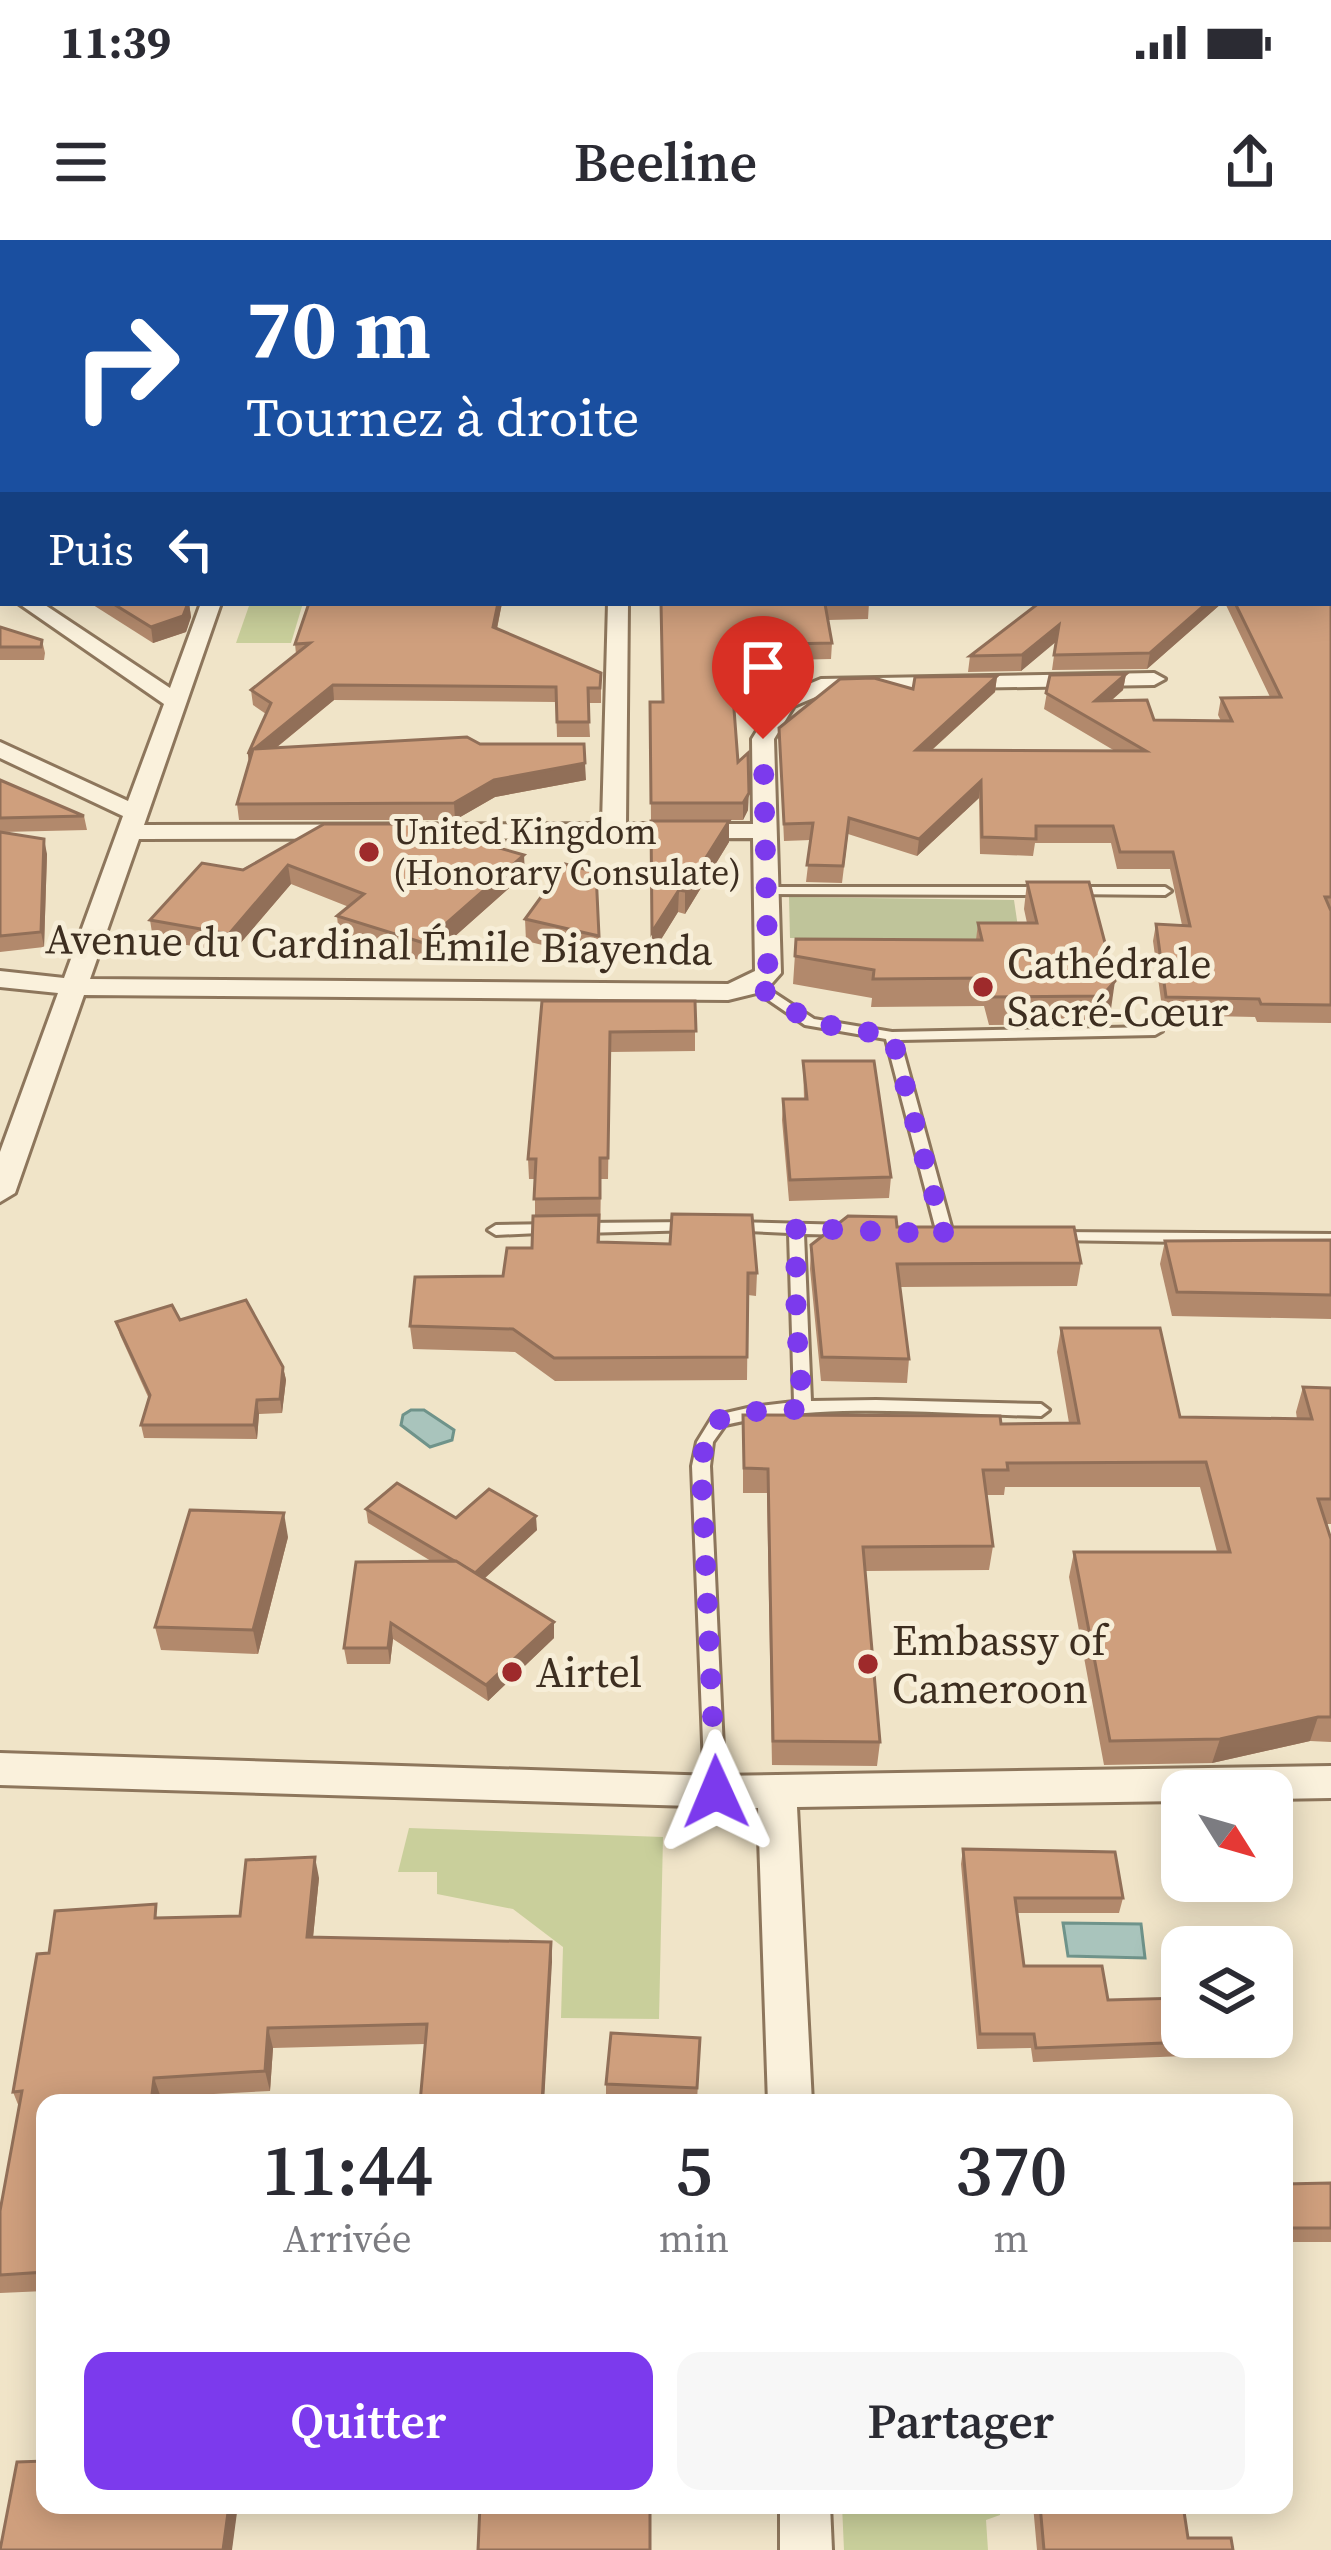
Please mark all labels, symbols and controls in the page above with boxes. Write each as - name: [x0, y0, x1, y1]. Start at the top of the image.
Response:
- text: 11:39: [60, 11, 171, 73]
- text: Beeline: [574, 125, 757, 199]
- icon: menu: [48, 129, 114, 195]
- icon: share: [1217, 129, 1283, 195]
- text: 70 m: [246, 271, 431, 386]
- icon: right: [48, 288, 204, 444]
- text: Tournez à droite: [246, 380, 640, 454]
- icon: left: [158, 516, 224, 582]
- text: Puis: [48, 518, 134, 580]
- pin: [712, 616, 814, 739]
- icon: arrive: [730, 634, 796, 700]
- place label: United Kingdom (Honorary Consulate): [393, 807, 741, 897]
- marker: United Kingdom (Honorary Consulate): [356, 839, 382, 865]
- street label: Avenue du Cardinal Émile Biayenda: [45, 909, 714, 979]
- place label: Cathédrale Sacré-Cœur: [1007, 934, 1229, 1040]
- marker: Cathédrale Sacré-Cœur: [970, 974, 996, 1000]
- place label: Embassy of Cameroon: [892, 1611, 1110, 1717]
- place label: Airtel: [536, 1643, 642, 1701]
- marker: Embassy of Cameroon: [855, 1651, 881, 1677]
- marker: Airtel: [499, 1659, 525, 1685]
- position arrow: [653, 1729, 779, 1855]
- north arrow: [1161, 1770, 1293, 1902]
- map controls: [1161, 1770, 1293, 2058]
- button: layers: [1161, 1926, 1293, 2058]
- text: 11:44: [262, 2120, 433, 2219]
- text: 5: [675, 2120, 713, 2219]
- text: 370: [955, 2120, 1067, 2219]
- text: Arrivée: [283, 2212, 412, 2265]
- text: min: [659, 2212, 729, 2265]
- text: m: [994, 2212, 1029, 2265]
- button: Quitter: [84, 2352, 653, 2490]
- button: Partager: [677, 2352, 1245, 2490]

